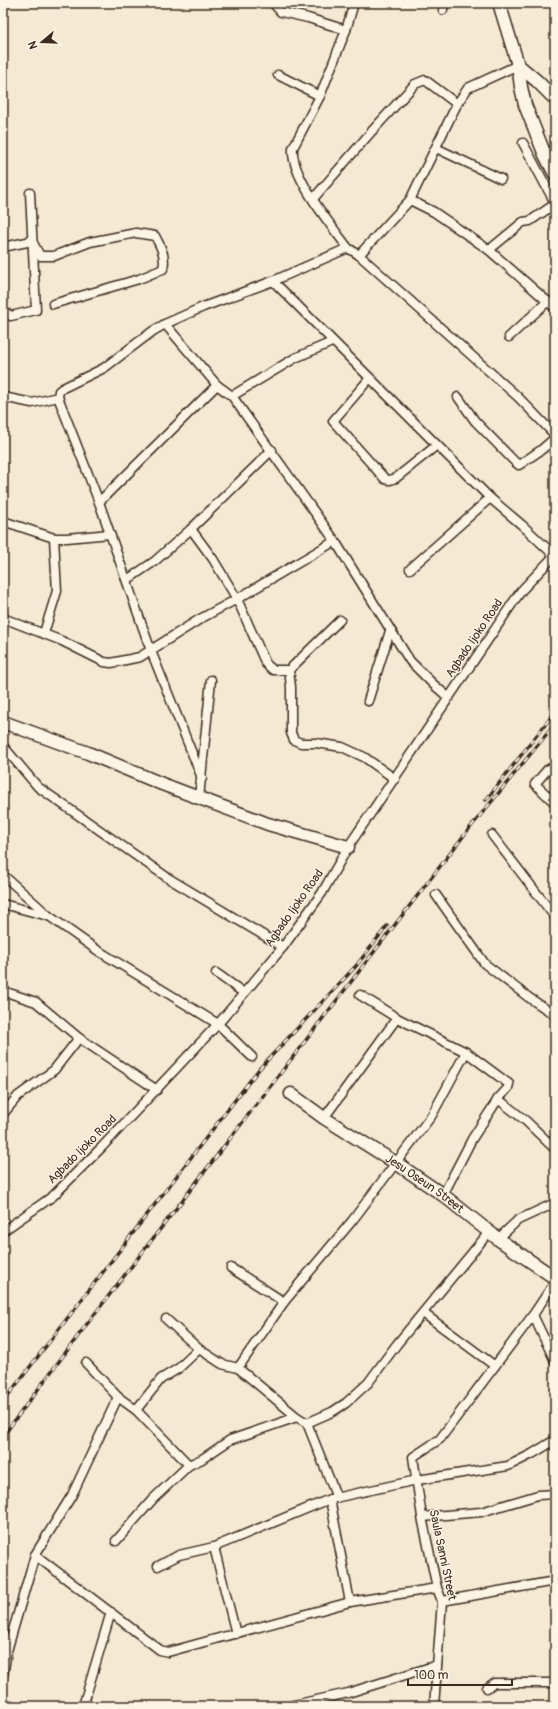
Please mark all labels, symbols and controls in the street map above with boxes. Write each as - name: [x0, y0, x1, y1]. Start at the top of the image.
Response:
- north arrow: [22, 22, 62, 62]
- text: N: [25, 39, 40, 51]
- street label: Agbado Ijoko Road: [443, 596, 506, 680]
- street label: Agbado Ijoko Road: [262, 866, 327, 950]
- street label: Agbado Ijoko Road: [45, 1112, 120, 1187]
- street label: Jesu Oseun Street: [383, 1151, 467, 1217]
- street label: Saula Sanni Street: [426, 1508, 459, 1602]
- scale bar: [408, 1661, 512, 1687]
- text: 100 m: [414, 1668, 449, 1683]

